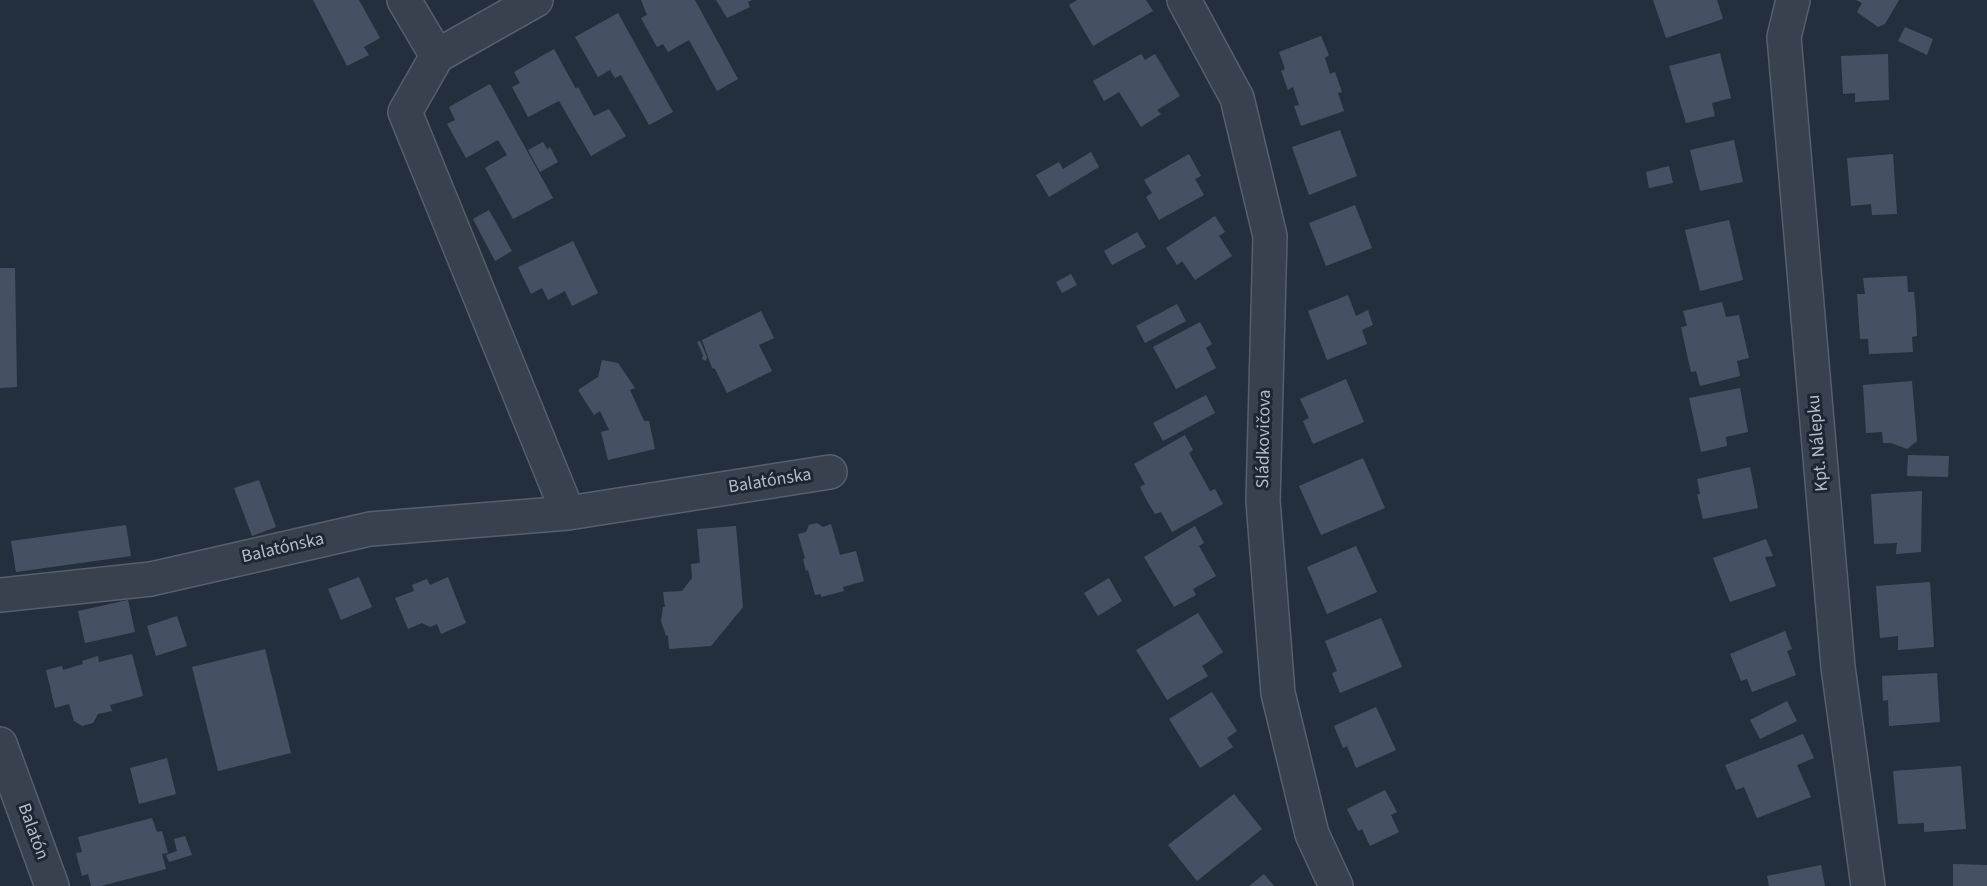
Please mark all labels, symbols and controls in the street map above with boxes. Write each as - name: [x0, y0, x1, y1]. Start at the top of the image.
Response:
- street label: Sládkovičova: [1253, 389, 1277, 489]
- street label: Kpt. Nálepku: [1804, 394, 1834, 492]
- street label: Balatónska: [727, 465, 813, 499]
- street label: Balatónska: [240, 529, 326, 569]
- street label: Balatón: [12, 801, 52, 863]

